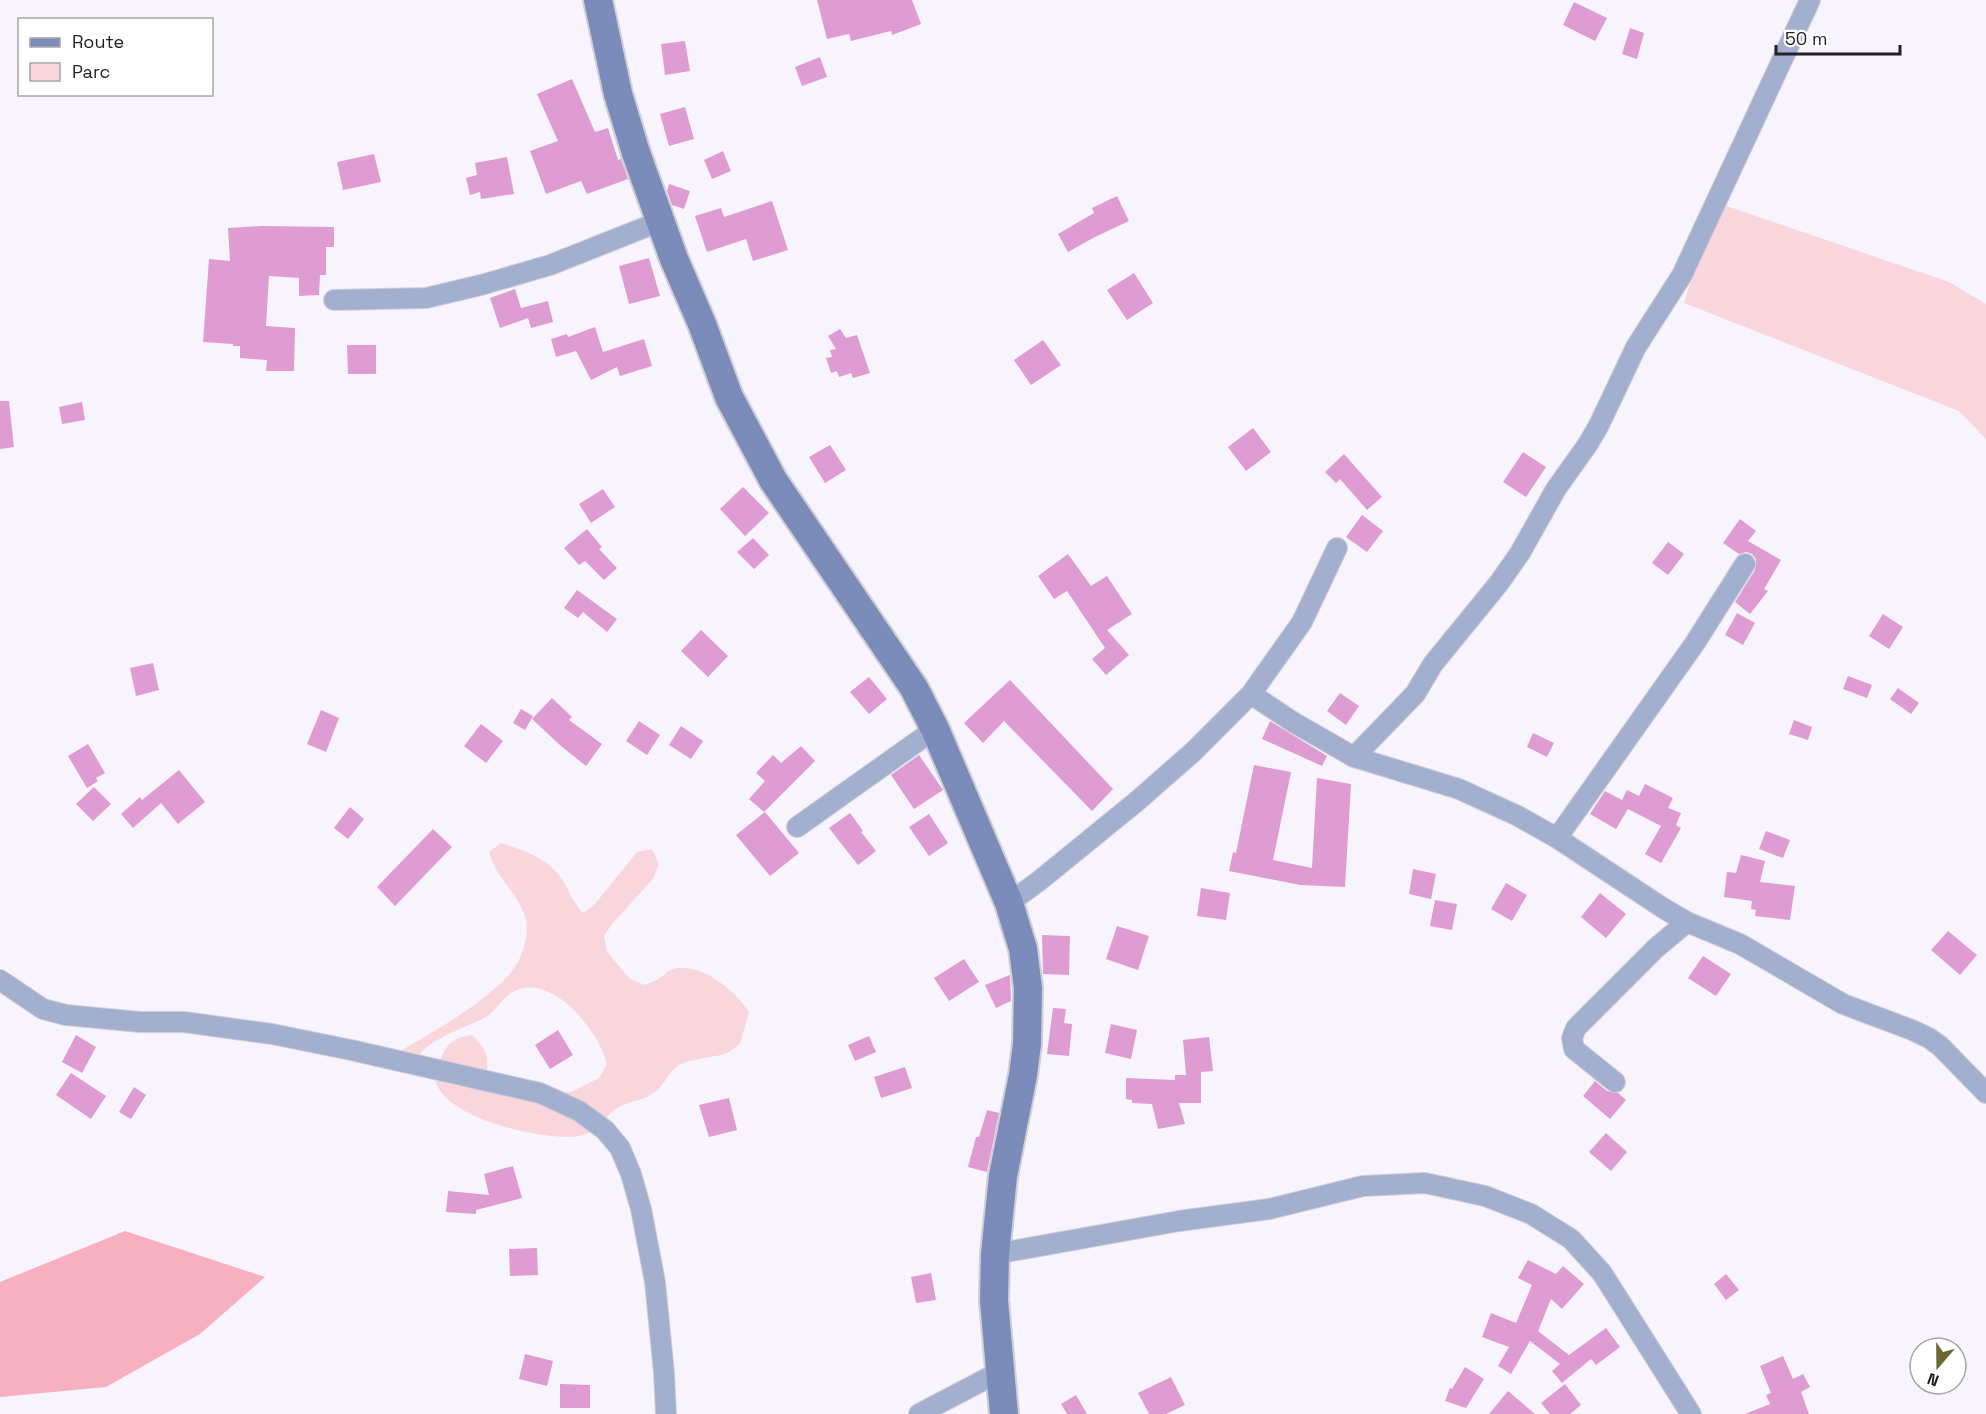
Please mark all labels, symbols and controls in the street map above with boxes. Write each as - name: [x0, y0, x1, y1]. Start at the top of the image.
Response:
- legend: [18, 18, 213, 96]
- scale bar: [1776, 18, 1900, 56]
- text: 50 m: [1785, 27, 1827, 50]
- text: Route: [72, 30, 124, 53]
- text: Parc: [72, 60, 110, 83]
- north arrow: [1908, 1336, 1968, 1396]
- text: N: [1924, 1368, 1942, 1391]

